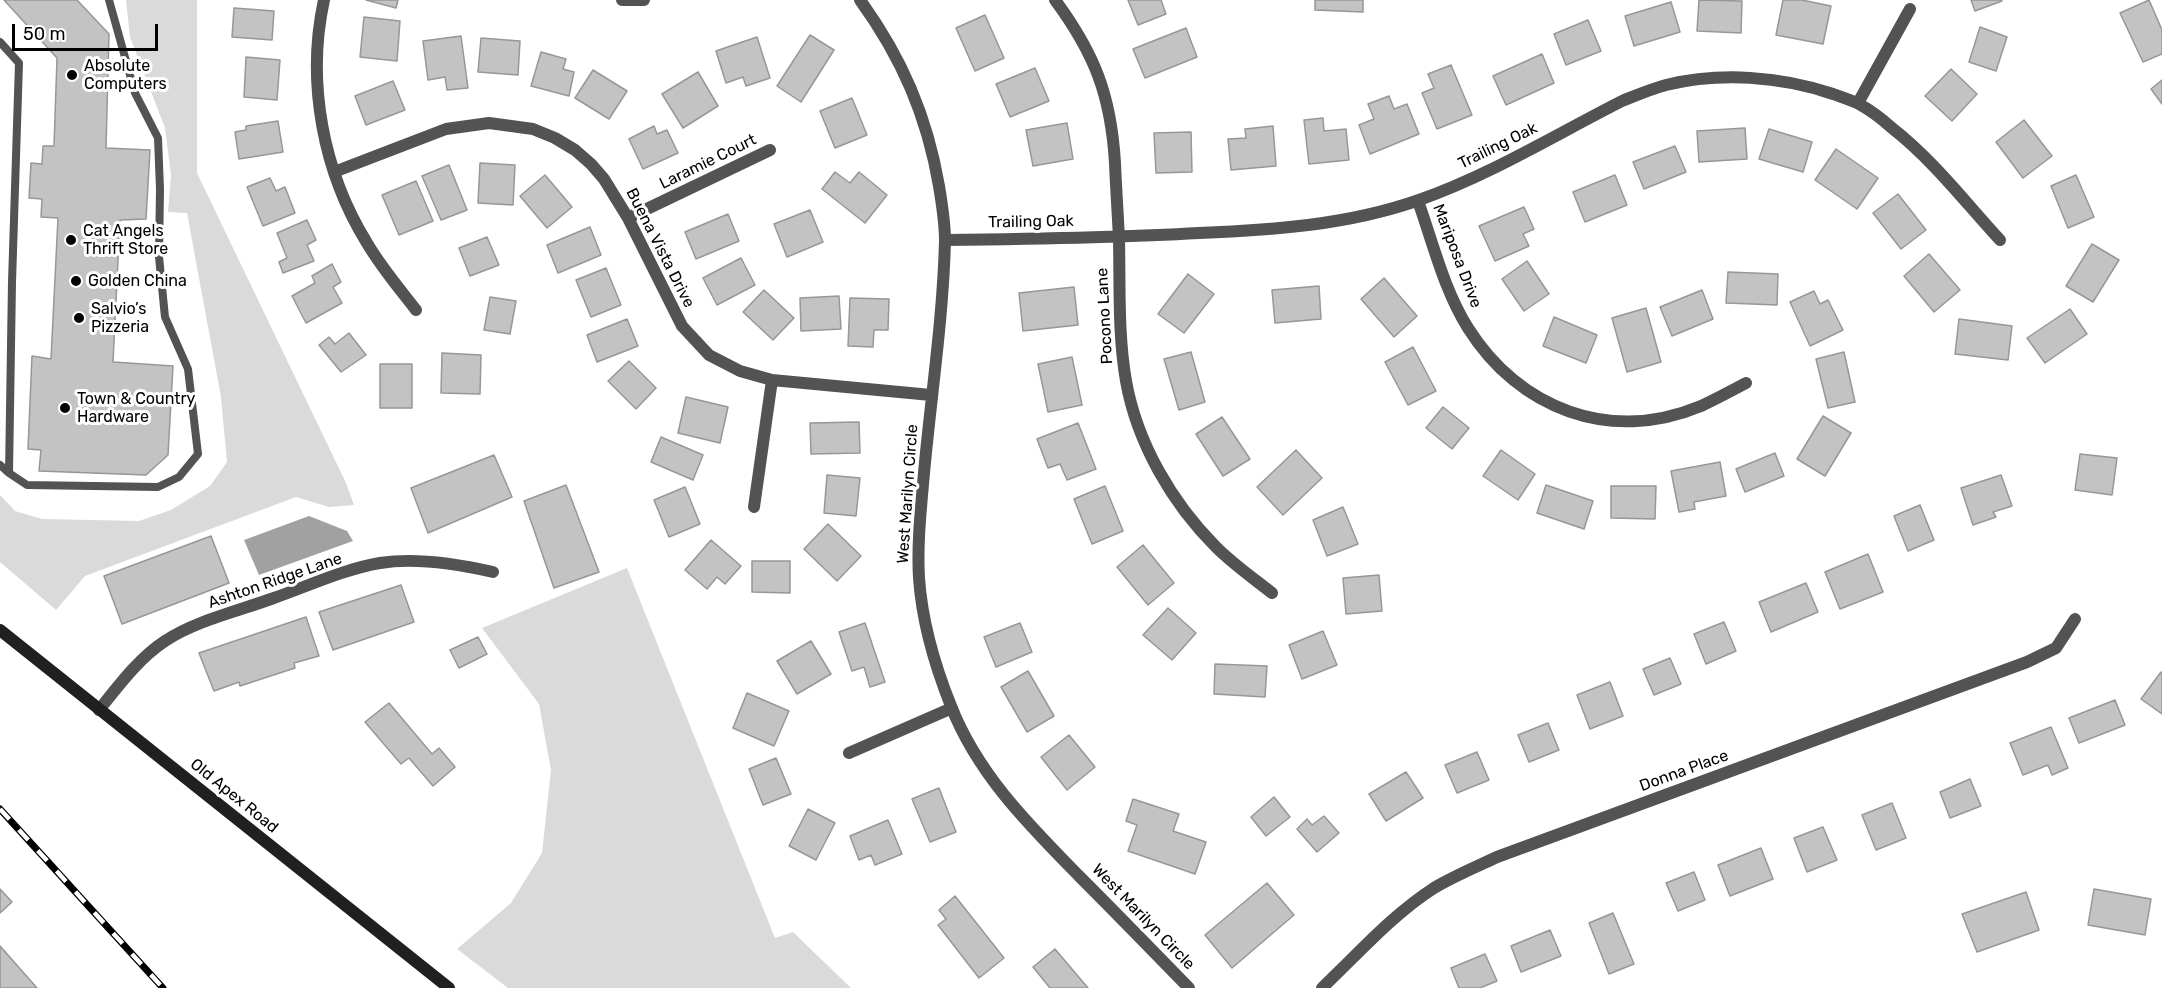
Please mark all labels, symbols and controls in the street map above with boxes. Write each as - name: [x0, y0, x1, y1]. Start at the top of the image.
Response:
- scale bar: [15, 12, 160, 50]
- text: 50 m: [23, 23, 66, 45]
- place label: Absolute Computers: [84, 56, 167, 94]
- marker: Absolute Computers: [65, 68, 79, 82]
- street label: Trailing Oak: [1455, 119, 1541, 173]
- street label: Laramie Court: [656, 130, 760, 194]
- street label: Buena Vista Drive: [622, 185, 698, 311]
- street label: Mariposa Drive: [1428, 201, 1486, 311]
- street label: Trailing Oak: [988, 212, 1074, 232]
- place label: Cat Angels Thrift Store: [83, 221, 168, 259]
- marker: Cat Angels Thrift Store: [64, 233, 78, 247]
- street label: Pocono Lane: [1093, 267, 1117, 365]
- place label: Golden China: [88, 271, 187, 291]
- marker: Golden China: [69, 274, 83, 288]
- place label: Salvio’s Pizzeria: [91, 299, 149, 337]
- marker: Salvio’s Pizzeria: [72, 311, 86, 325]
- place label: Town & Country Hardware: [77, 389, 195, 427]
- marker: Town & Country Hardware: [58, 401, 72, 415]
- street label: West Marilyn Circle: [894, 424, 922, 564]
- street label: Ashton Ridge Lane: [206, 549, 344, 613]
- street label: Donna Place: [1637, 746, 1731, 796]
- street label: Old Apex Road: [186, 755, 282, 837]
- street label: West Marilyn Circle: [1088, 860, 1198, 974]

